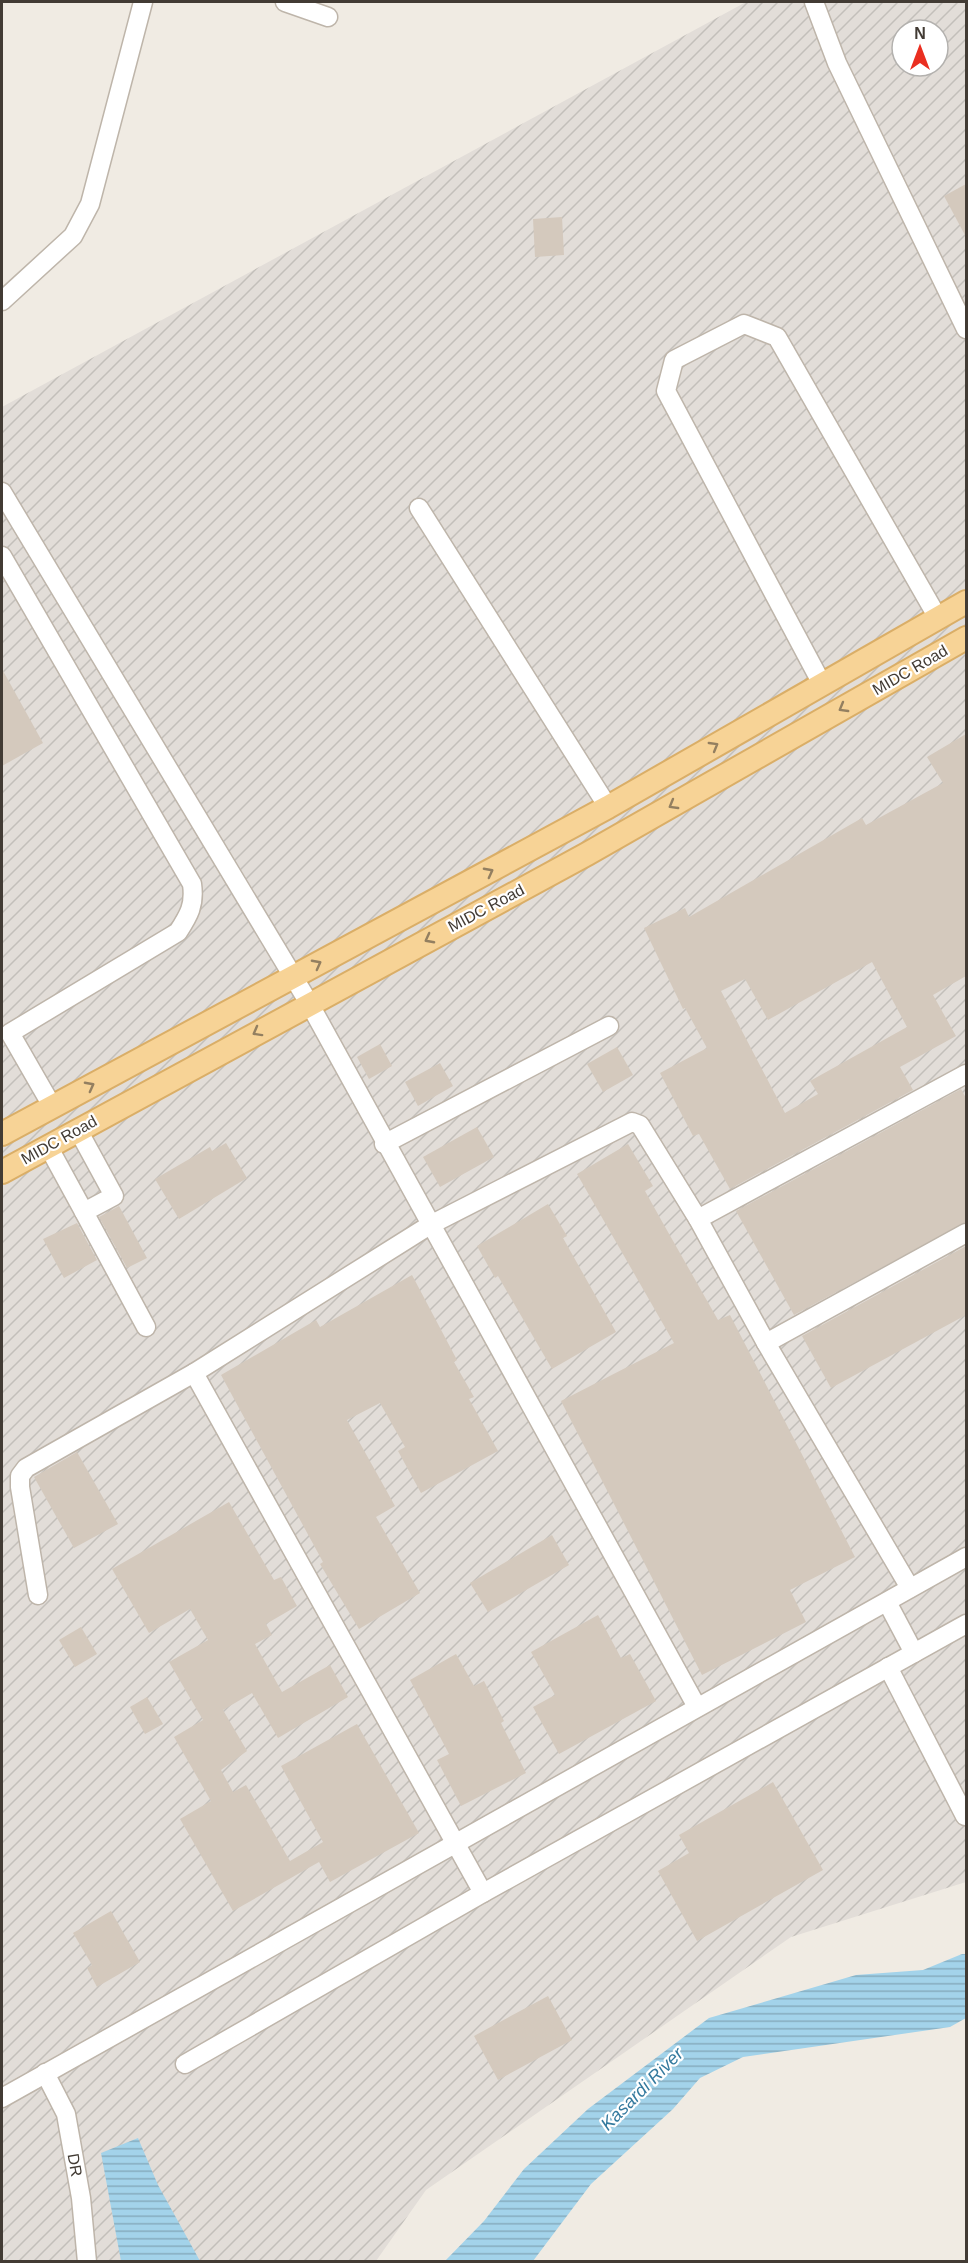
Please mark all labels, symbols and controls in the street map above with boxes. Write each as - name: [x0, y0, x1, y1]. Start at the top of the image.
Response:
- north arrow: [890, 18, 950, 78]
- text: N: [914, 25, 926, 42]
- street label: MIDC Road: [870, 642, 950, 698]
- one-way arrow: [839, 701, 849, 712]
- one-way arrow: [708, 742, 718, 754]
- one-way arrow: [669, 798, 680, 809]
- one-way arrow: [483, 868, 493, 879]
- street label: MIDC Road: [445, 881, 527, 935]
- one-way arrow: [425, 932, 435, 943]
- one-way arrow: [311, 960, 321, 971]
- one-way arrow: [253, 1025, 263, 1036]
- one-way arrow: [83, 1082, 94, 1093]
- street label: MIDC Road: [18, 1112, 100, 1168]
- water label: Kasardi River: [597, 2043, 688, 2134]
- street label: DR: [65, 2152, 85, 2178]

